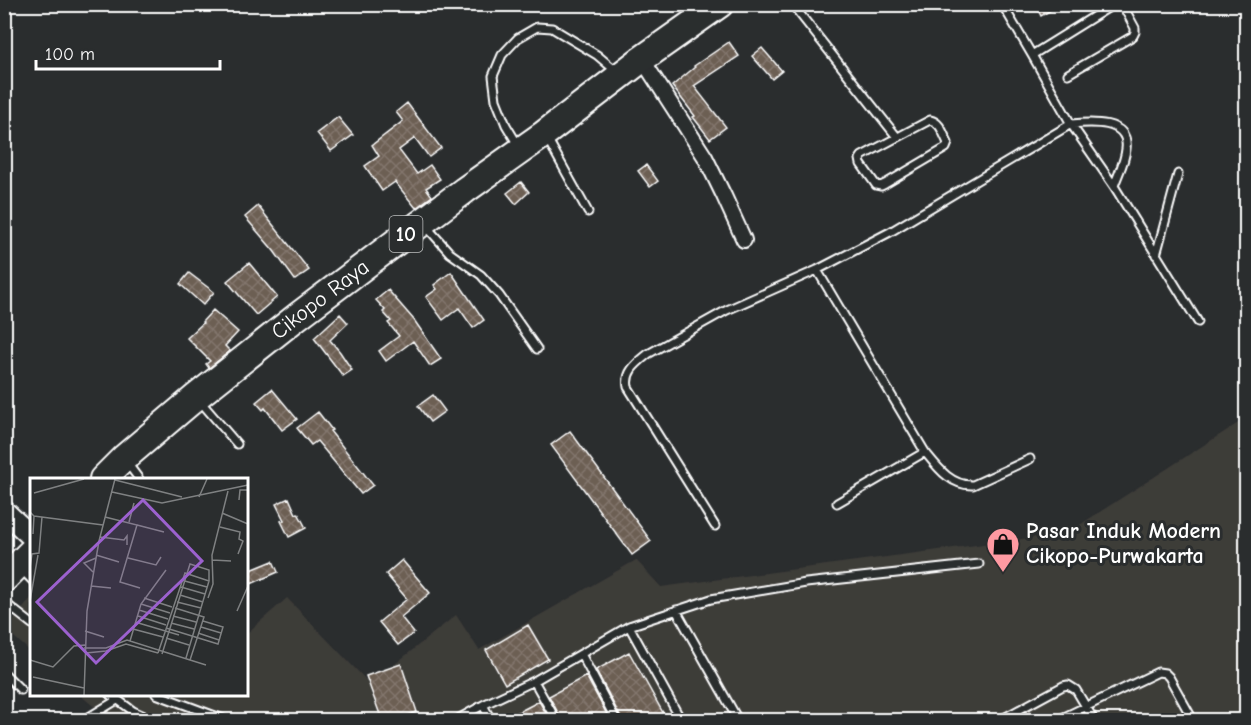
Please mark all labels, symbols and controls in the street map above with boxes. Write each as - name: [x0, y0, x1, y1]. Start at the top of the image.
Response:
- scale bar: [36, 33, 220, 71]
- text: 100 m: [45, 44, 95, 65]
- road number: 10: [390, 216, 422, 252]
- street label: Cikopo Raya: [266, 254, 374, 345]
- inset map: [30, 478, 248, 695]
- place label: Pasar Induk Modern Cikopo-Purwakarta: [1026, 518, 1221, 569]
- shop icon: Pasar Induk Modern Cikopo-Purwakarta: [985, 526, 1021, 573]

